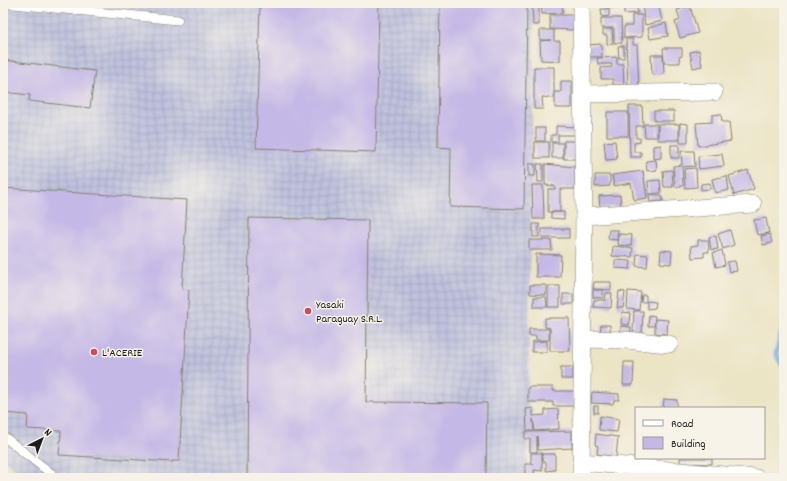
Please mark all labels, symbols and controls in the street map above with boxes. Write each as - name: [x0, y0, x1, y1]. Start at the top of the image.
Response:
- place label: Yasaki Paraguay S.R.L.: [316, 297, 383, 328]
- marker: Yasaki Paraguay S.R.L.: [303, 306, 313, 316]
- place label: L'ACERIE: [102, 345, 143, 362]
- marker: L'ACERIE: [89, 347, 99, 357]
- legend: [635, 407, 765, 459]
- text: Road: [671, 416, 693, 433]
- north arrow: [22, 419, 62, 459]
- text: N: [40, 425, 55, 441]
- text: Building: [671, 436, 706, 453]

